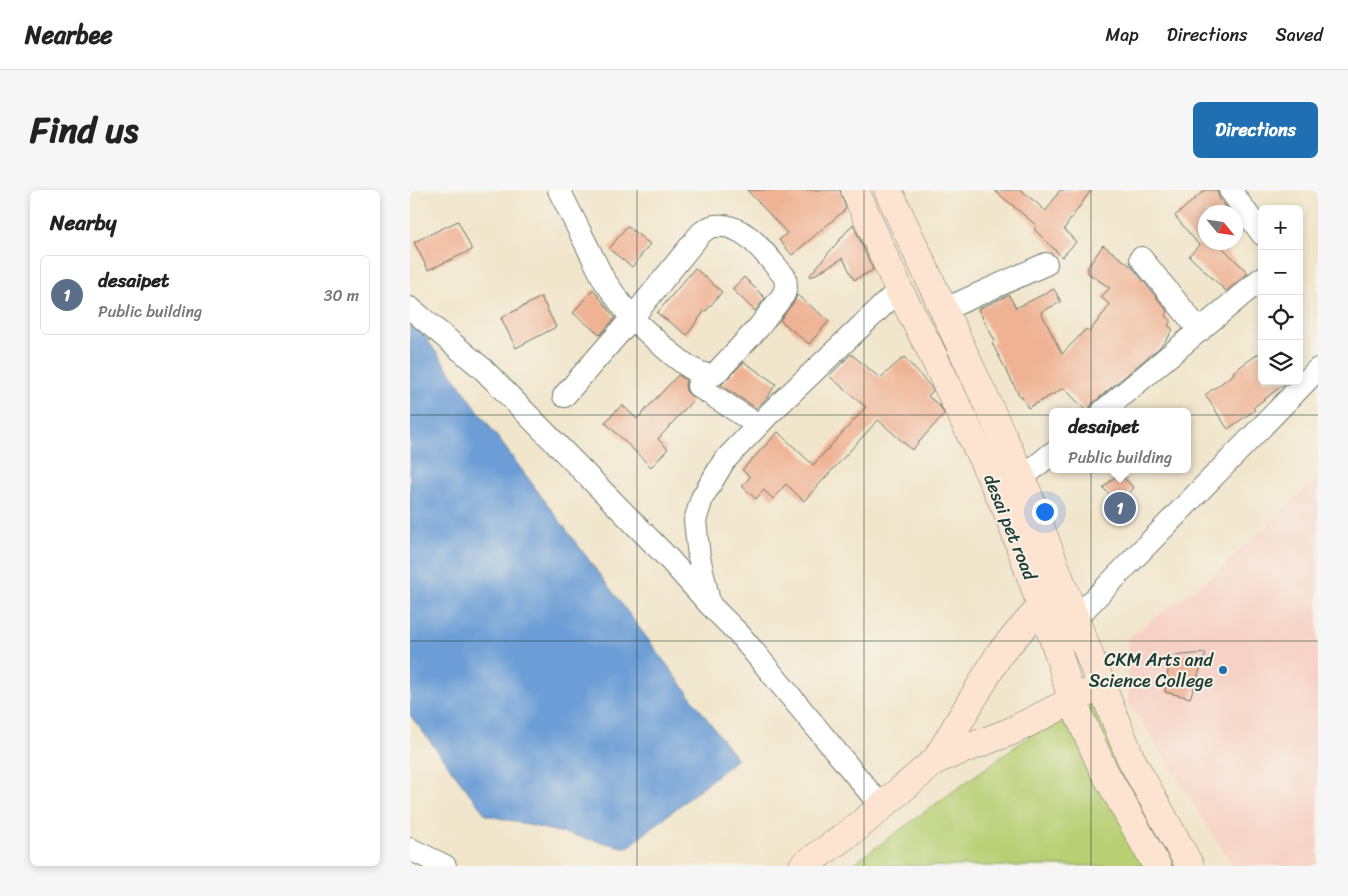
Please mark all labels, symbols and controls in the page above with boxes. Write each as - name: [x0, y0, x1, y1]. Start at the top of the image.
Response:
- text: Nearbee: [25, 14, 113, 56]
- text: Map: [1106, 19, 1139, 51]
- text: Directions: [1167, 19, 1248, 51]
- text: Saved: [1276, 19, 1323, 51]
- text: Find us: [30, 99, 138, 161]
- button: Directions: [1193, 102, 1318, 158]
- text: Nearby: [50, 204, 116, 242]
- north arrow: [1198, 205, 1243, 250]
- map controls: [1258, 205, 1303, 385]
- button: +: [1258, 205, 1303, 250]
- button: −: [1258, 250, 1303, 295]
- text: desaipet: [98, 264, 169, 297]
- text: 1: [64, 281, 70, 310]
- text: 30 m: [324, 281, 359, 310]
- button: locate: [1258, 295, 1303, 340]
- text: Public building: [98, 297, 202, 326]
- button: layers: [1258, 340, 1303, 385]
- popup: [1049, 408, 1191, 473]
- text: desaipet: [1068, 410, 1139, 443]
- text: Public building: [1068, 443, 1172, 472]
- street label: desai pet road: [974, 469, 1046, 586]
- pin: 1: [1104, 489, 1136, 527]
- your location: [1032, 499, 1058, 525]
- place label: CKM Arts and Science College: [1089, 644, 1215, 697]
- marker: CKM Arts and Science College: [1217, 664, 1229, 676]

